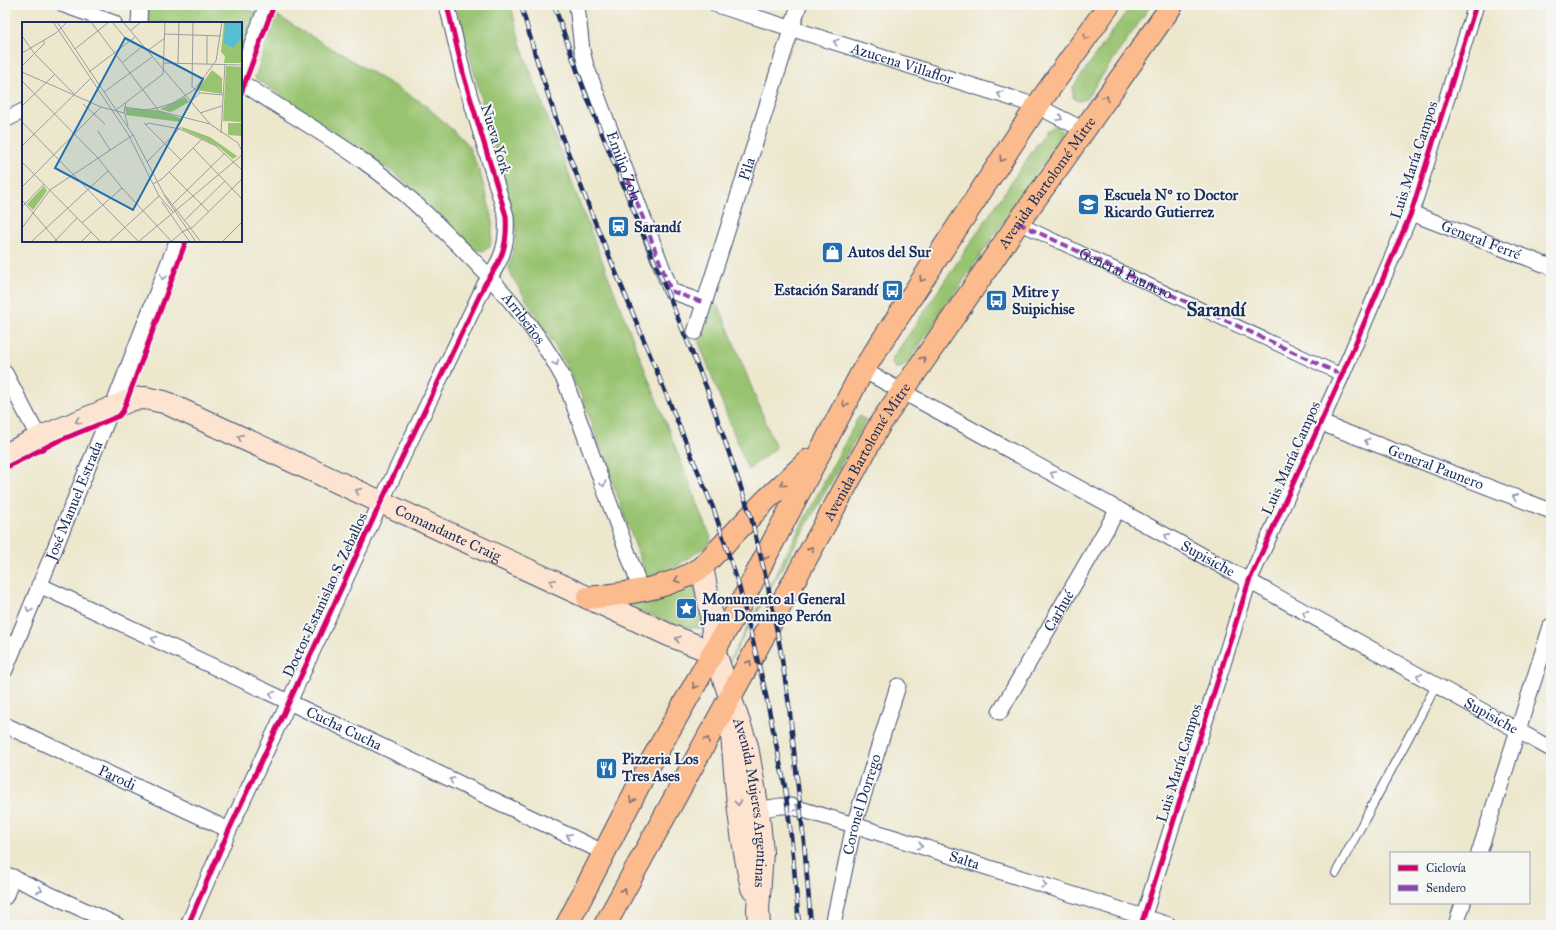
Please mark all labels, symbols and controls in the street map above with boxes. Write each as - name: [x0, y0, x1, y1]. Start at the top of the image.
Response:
- inset map: [22, 22, 242, 242]
- one-way arrow: [1083, 33, 1091, 40]
- one-way arrow: [833, 38, 840, 47]
- street label: Azucena Villaflor: [848, 39, 956, 88]
- one-way arrow: [997, 90, 1004, 99]
- one-way arrow: [1101, 95, 1109, 102]
- street label: Luis María Campos: [1386, 99, 1442, 221]
- street label: Nueva York: [477, 102, 515, 176]
- street label: Avenida Bartolomé Mitre: [994, 113, 1100, 253]
- one-way arrow: [1056, 113, 1064, 121]
- street label: Emilio Zola: [602, 129, 646, 205]
- street label: Pila: [735, 155, 759, 183]
- one-way arrow: [999, 155, 1007, 162]
- place label: Escuela Nº 10 Doctor Ricardo Gutierrez: [1104, 186, 1239, 221]
- school or university icon: Escuela Nº 10 Doctor Ricardo Gutierrez: [1075, 191, 1101, 217]
- station icon: Sarandí: [606, 214, 632, 240]
- street label: General Ferré: [1439, 216, 1524, 264]
- place label: Sarandí: [634, 218, 682, 236]
- shop icon: Autos del Sur: [820, 239, 846, 265]
- place label: Autos del Sur: [847, 243, 931, 261]
- street label: General Paunero: [1076, 244, 1176, 303]
- one-way arrow: [159, 274, 167, 281]
- one-way arrow: [919, 275, 927, 282]
- bus stop icon: Estación Sarandí: [880, 277, 906, 303]
- place label: Estación Sarandí: [774, 281, 879, 299]
- place label: Mitre y Suipichise: [1012, 283, 1076, 319]
- street label: Arribeños: [498, 288, 549, 348]
- bus stop icon: Mitre y Suipichise: [984, 288, 1010, 314]
- district label: Sarandí: [1186, 298, 1247, 321]
- one-way arrow: [918, 357, 925, 364]
- one-way arrow: [551, 359, 559, 367]
- street label: Avenida Bartolomé Mitre: [819, 379, 915, 525]
- street label: Luis María Campos: [1258, 398, 1324, 518]
- one-way arrow: [842, 400, 849, 407]
- one-way arrow: [74, 417, 81, 425]
- one-way arrow: [237, 434, 245, 442]
- one-way arrow: [1363, 437, 1370, 445]
- street label: José Manuel Estrada: [41, 438, 107, 565]
- street label: General Paunero: [1385, 440, 1487, 494]
- one-way arrow: [1050, 471, 1057, 479]
- one-way arrow: [780, 479, 788, 487]
- one-way arrow: [598, 481, 606, 488]
- one-way arrow: [355, 488, 363, 496]
- one-way arrow: [1511, 493, 1518, 501]
- street label: Comandante Craig: [392, 501, 505, 566]
- street label: Doctor Estanislao S. Zeballos: [279, 510, 371, 680]
- one-way arrow: [1164, 534, 1171, 541]
- street label: Supisiche: [1178, 537, 1238, 580]
- one-way arrow: [807, 546, 814, 553]
- one-way arrow: [762, 553, 770, 560]
- one-way arrow: [674, 575, 681, 584]
- one-way arrow: [549, 579, 557, 587]
- street label: Carhué: [1040, 586, 1078, 635]
- place label: Monumento al General Juan Domingo Perón: [700, 590, 846, 626]
- place icon: Monumento al General Juan Domingo Perón: [673, 595, 699, 621]
- one-way arrow: [25, 607, 33, 614]
- one-way arrow: [1302, 610, 1309, 617]
- one-way arrow: [675, 635, 682, 643]
- one-way arrow: [151, 636, 158, 644]
- one-way arrow: [744, 660, 751, 667]
- one-way arrow: [1416, 674, 1423, 681]
- one-way arrow: [693, 682, 700, 689]
- one-way arrow: [268, 691, 276, 699]
- street label: Supisiche: [1461, 694, 1521, 738]
- street label: Luis María Campos: [1152, 702, 1206, 824]
- street label: Cucha Cucha: [303, 703, 385, 754]
- street label: Avenida Mujeres Argentinas: [729, 714, 771, 888]
- one-way arrow: [702, 737, 709, 744]
- place label: Pizzeria Los Tres Ases: [621, 750, 699, 785]
- street label: Coronel Dorrego: [839, 751, 885, 857]
- restaurant icon: Pizzeria Los Tres Ases: [593, 755, 619, 781]
- street label: Parodi: [96, 761, 139, 794]
- one-way arrow: [449, 777, 457, 785]
- one-way arrow: [629, 796, 637, 803]
- one-way arrow: [733, 800, 742, 806]
- one-way arrow: [792, 803, 799, 812]
- one-way arrow: [566, 833, 574, 841]
- one-way arrow: [917, 841, 924, 850]
- street label: Salta: [947, 847, 982, 873]
- legend: [1390, 852, 1530, 904]
- text: Ciclovía: [1426, 861, 1467, 875]
- one-way arrow: [1040, 881, 1047, 889]
- text: Sendero: [1426, 881, 1466, 895]
- one-way arrow: [36, 885, 44, 893]
- one-way arrow: [619, 888, 626, 895]

